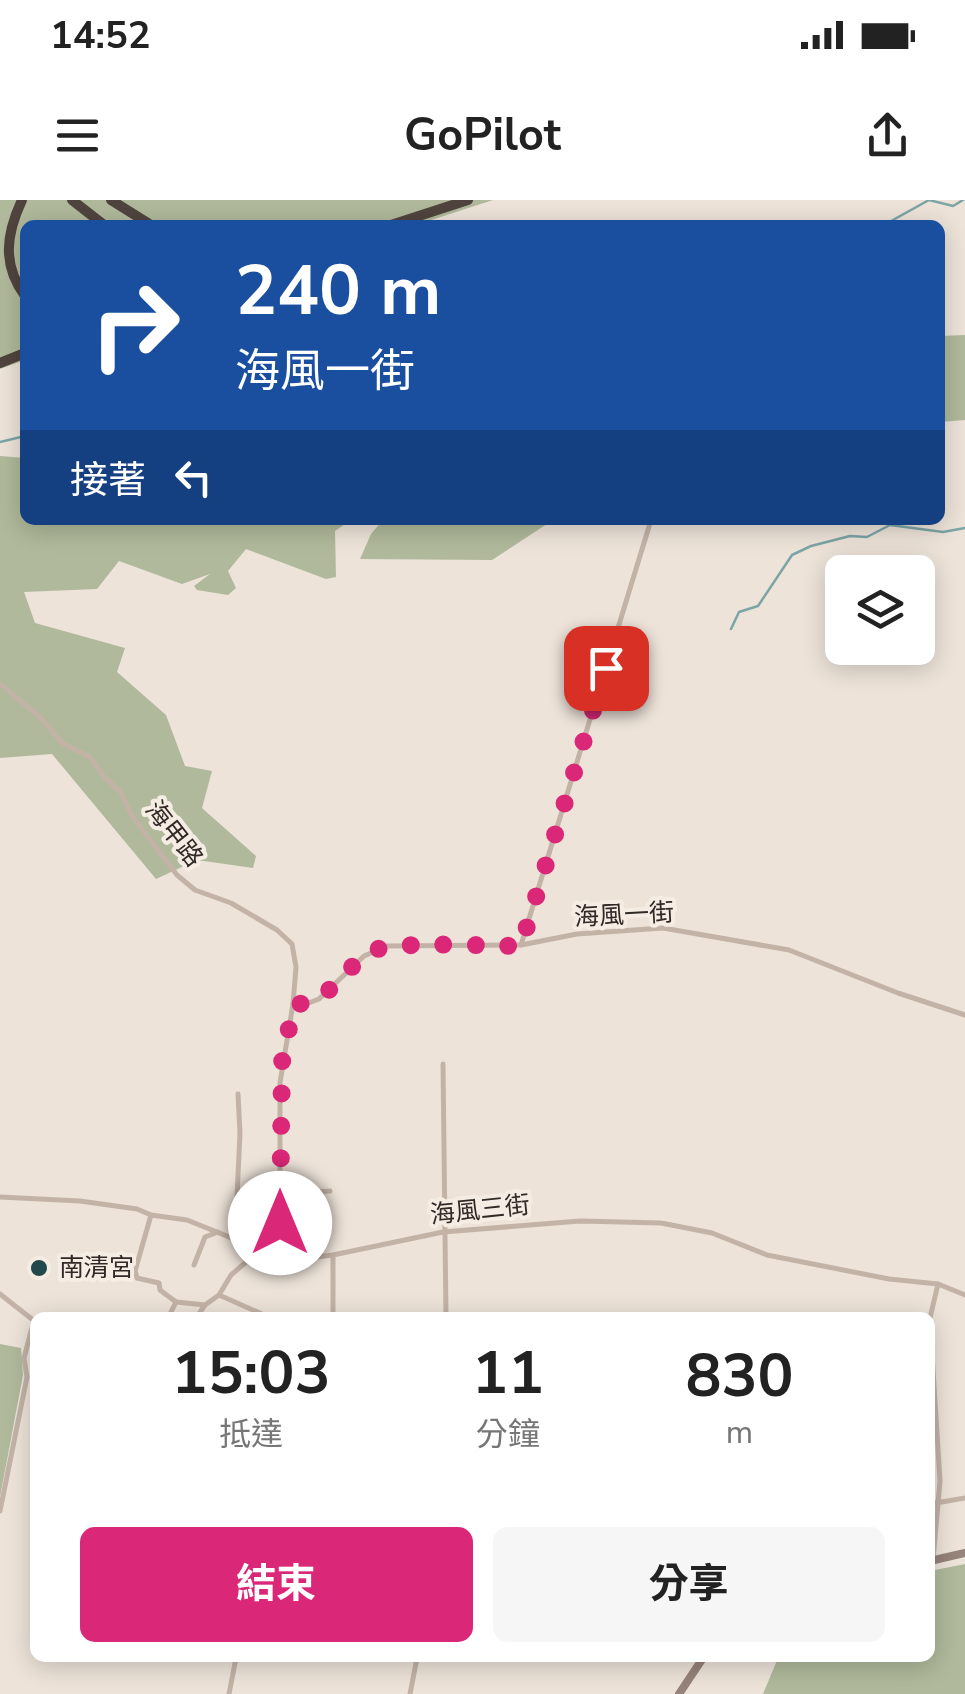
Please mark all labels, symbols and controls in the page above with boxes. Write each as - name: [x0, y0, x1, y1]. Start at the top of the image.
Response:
- text: 14:52: [50, 10, 151, 61]
- text: GoPilot: [404, 105, 561, 166]
- icon: menu: [50, 108, 105, 163]
- icon: share: [860, 108, 915, 163]
- text: 240 m: [235, 243, 441, 339]
- icon: right: [70, 260, 200, 390]
- text: 海風一街: [235, 341, 415, 402]
- icon: left: [166, 450, 221, 505]
- text: 接著: [70, 455, 146, 506]
- map controls: [825, 555, 935, 665]
- button: layers: [825, 555, 935, 665]
- pin: [564, 626, 649, 711]
- icon: arrive: [579, 641, 634, 696]
- street label: 海甲路: [138, 794, 210, 874]
- street label: 海風一街: [573, 895, 675, 935]
- position arrow: [228, 1171, 332, 1275]
- street label: 海風三街: [428, 1188, 532, 1232]
- place label: 南清宮: [59, 1251, 134, 1285]
- marker: 南清宮: [28, 1257, 50, 1279]
- text: 15:03: [172, 1332, 330, 1414]
- text: 11: [472, 1332, 544, 1414]
- text: 830: [685, 1335, 793, 1417]
- text: m: [726, 1411, 753, 1454]
- text: 抵達: [219, 1413, 283, 1456]
- text: 分鐘: [476, 1413, 540, 1456]
- button: 結束: [80, 1527, 473, 1642]
- button: 分享: [493, 1527, 885, 1642]

